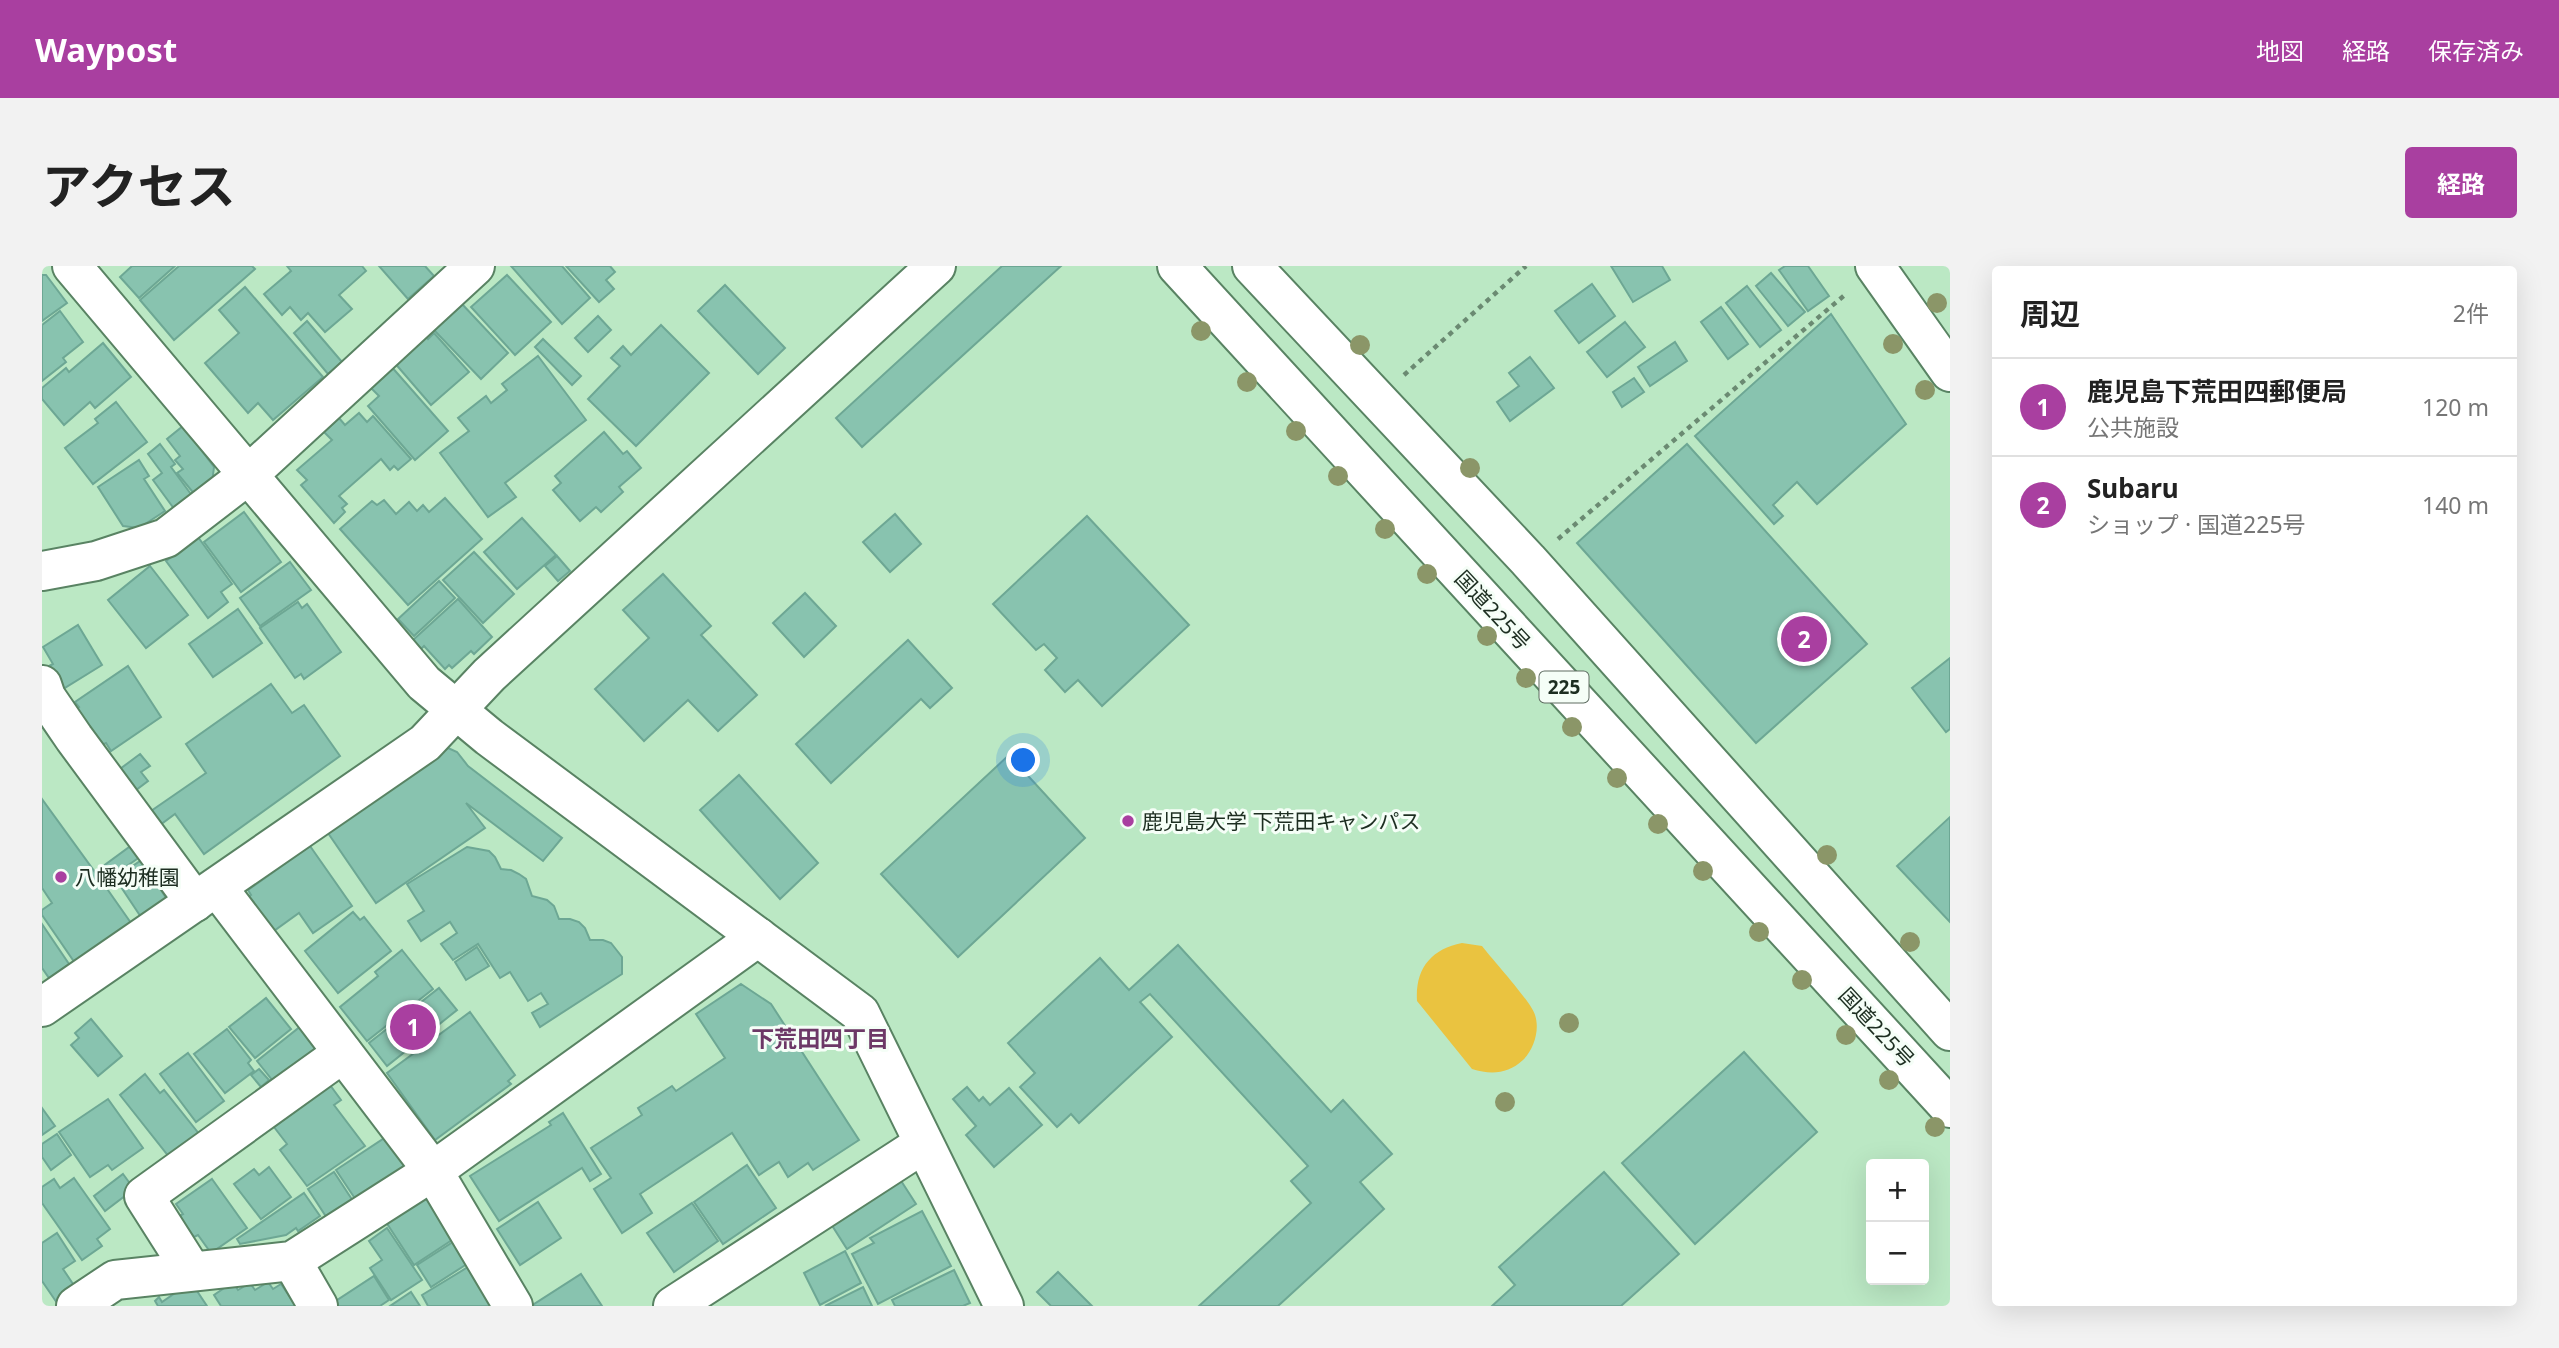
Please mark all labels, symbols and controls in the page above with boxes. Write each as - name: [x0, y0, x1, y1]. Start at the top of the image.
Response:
- text: Waypost: [35, 27, 177, 72]
- text: 地図: [2256, 34, 2304, 67]
- text: 経路: [2342, 34, 2390, 67]
- text: 保存済み: [2428, 34, 2524, 67]
- button: 経路: [2405, 147, 2517, 218]
- text: アクセス: [42, 152, 236, 218]
- text: 周辺: [2020, 293, 2080, 334]
- text: 2件: [2453, 297, 2489, 329]
- text: 鹿児島下荒田四郵便局: [2087, 373, 2347, 409]
- text: 1: [2036, 391, 2050, 423]
- text: 120 m: [2422, 391, 2489, 423]
- text: 公共施設: [2087, 411, 2179, 443]
- text: Subaru: [2087, 470, 2179, 506]
- text: 2: [2036, 489, 2050, 521]
- text: 140 m: [2422, 489, 2489, 521]
- text: ショップ · 国道225号: [2087, 508, 2306, 540]
- street label: 国道225号: [1449, 564, 1537, 656]
- pin: 2: [1781, 613, 1827, 665]
- road number: 225: [1540, 672, 1588, 702]
- your location: [1006, 743, 1040, 777]
- place label: 鹿児島大学 下荒田キャンパス: [1142, 807, 1420, 835]
- marker: 鹿児島大学 下荒田キャンパス: [1120, 813, 1136, 829]
- place label: 八幡幼稚園: [75, 863, 180, 891]
- marker: 八幡幼稚園: [53, 869, 69, 885]
- street label: 国道225号: [1833, 981, 1921, 1073]
- pin: 1: [390, 1001, 436, 1053]
- district label: 下荒田四丁目: [751, 1022, 889, 1054]
- map controls: [1866, 1159, 1929, 1285]
- button: +: [1866, 1159, 1929, 1222]
- button: −: [1866, 1222, 1929, 1285]

